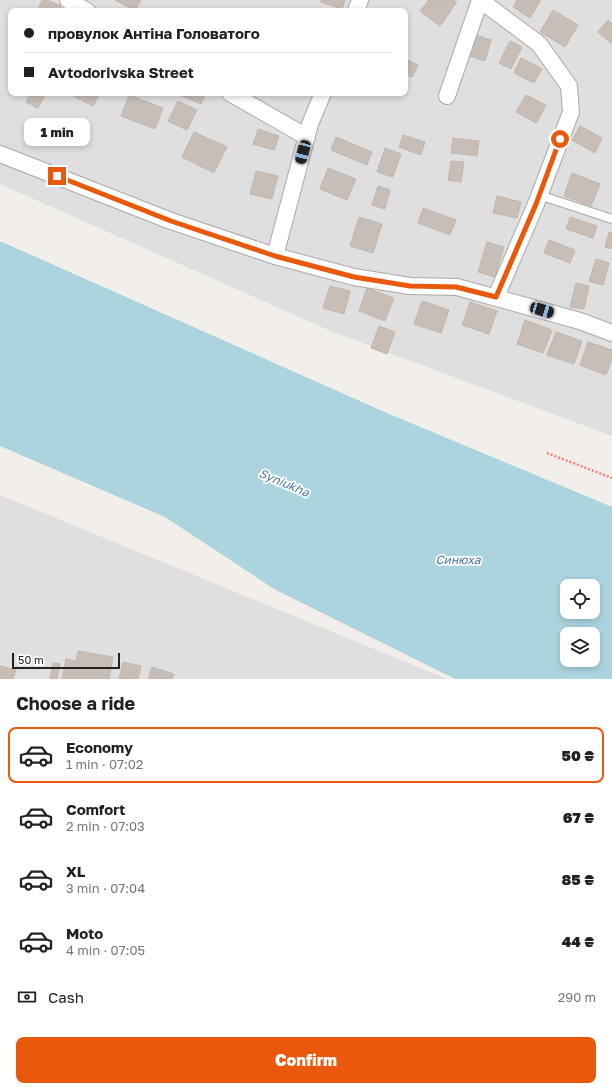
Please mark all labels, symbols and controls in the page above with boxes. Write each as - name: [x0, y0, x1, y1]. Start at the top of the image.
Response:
- text: провулок Антіна Головатого: [48, 24, 260, 42]
- text: Avtodorivska Street: [48, 63, 194, 81]
- callout: 1 min: [24, 118, 90, 146]
- text: 1 min: [40, 124, 74, 140]
- route start: [551, 130, 569, 148]
- car: [294, 139, 312, 165]
- route end: [48, 167, 66, 185]
- car: [529, 301, 555, 319]
- water label: Syniukha: [257, 465, 313, 500]
- water label: Синюха: [435, 552, 482, 567]
- map controls: [560, 579, 600, 667]
- button: locate: [560, 579, 600, 619]
- button: layers: [560, 627, 600, 667]
- scale bar: [12, 651, 120, 670]
- text: 50 m: [18, 653, 44, 666]
- text: Choose a ride: [16, 692, 135, 714]
- icon: car: [18, 737, 54, 773]
- text: Economy: [66, 738, 133, 756]
- text: 50 ₴: [561, 746, 594, 764]
- text: 1 min · 07:02: [66, 756, 143, 772]
- icon: car: [18, 799, 54, 835]
- text: Comfort: [66, 800, 125, 818]
- text: 67 ₴: [563, 808, 594, 826]
- text: 2 min · 07:03: [66, 818, 145, 834]
- icon: car: [18, 861, 54, 897]
- text: XL: [66, 862, 85, 880]
- text: 85 ₴: [562, 870, 594, 888]
- text: 3 min · 07:04: [66, 880, 145, 896]
- icon: car: [18, 923, 54, 959]
- text: Moto: [66, 924, 103, 942]
- text: 44 ₴: [562, 932, 594, 950]
- text: 4 min · 07:05: [66, 942, 145, 958]
- icon: cash: [16, 986, 38, 1008]
- text: Cash: [48, 988, 84, 1006]
- text: 290 m: [558, 989, 596, 1005]
- button: Confirm: [16, 1037, 596, 1083]

